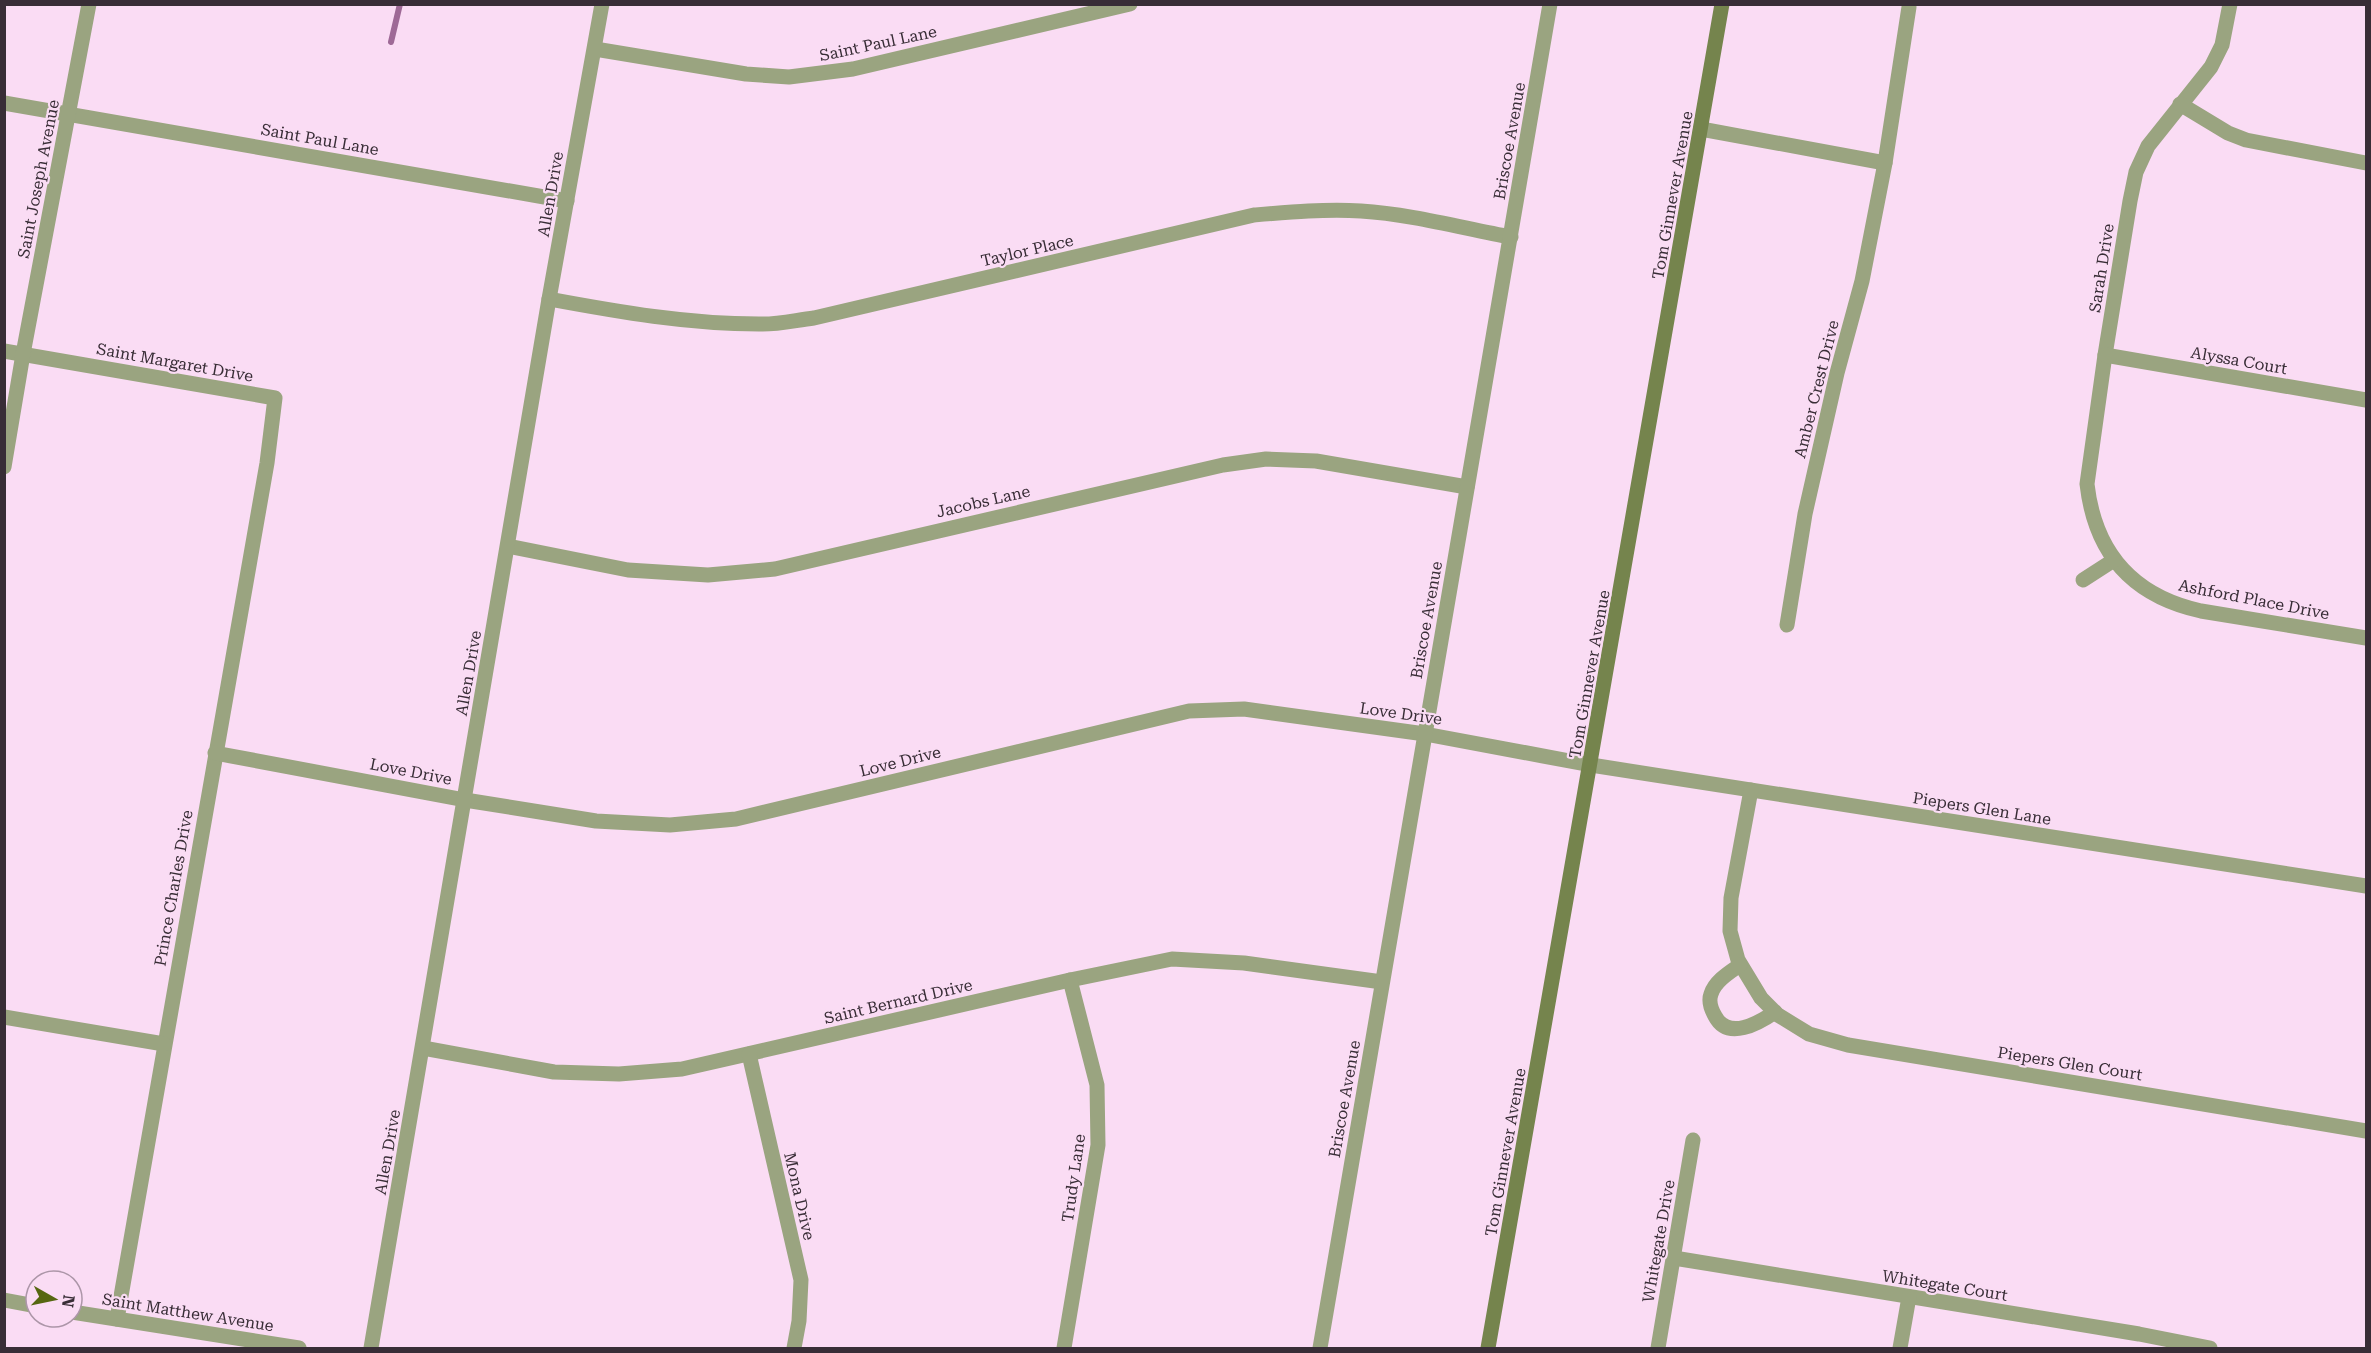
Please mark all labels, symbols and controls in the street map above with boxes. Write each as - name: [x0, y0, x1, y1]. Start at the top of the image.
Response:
- street label: Saint Paul Lane: [818, 22, 939, 65]
- street label: Briscoe Avenue: [1490, 81, 1529, 201]
- street label: Saint Joseph Avenue: [14, 98, 63, 260]
- street label: Tom Ginnever Avenue: [1648, 109, 1697, 281]
- street label: Saint Paul Lane: [259, 120, 381, 159]
- street label: Allen Drive: [534, 150, 567, 238]
- street label: Sarah Drive: [2085, 222, 2118, 314]
- street label: Taylor Place: [979, 231, 1075, 270]
- street label: Amber Crest Drive: [1790, 318, 1843, 460]
- street label: Saint Margaret Drive: [95, 339, 255, 386]
- street label: Alyssa Court: [2189, 343, 2289, 378]
- street label: Jacobs Lane: [934, 481, 1032, 522]
- street label: Briscoe Avenue: [1407, 560, 1446, 680]
- street label: Ashford Place Drive: [2177, 576, 2331, 623]
- street label: Tom Ginnever Avenue: [1565, 588, 1614, 760]
- street label: Allen Drive: [452, 629, 485, 717]
- street label: Love Drive: [1358, 698, 1444, 729]
- street label: Love Drive: [858, 742, 943, 781]
- street label: Love Drive: [368, 754, 454, 789]
- street label: Piepers Glen Lane: [1911, 788, 2053, 829]
- street label: Prince Charles Drive: [150, 808, 197, 968]
- street label: Saint Bernard Drive: [822, 975, 974, 1028]
- street label: Briscoe Avenue: [1325, 1039, 1364, 1159]
- street label: Piepers Glen Court: [1996, 1043, 2144, 1084]
- street label: Tom Ginnever Avenue: [1481, 1066, 1530, 1238]
- street label: Allen Drive: [371, 1108, 404, 1196]
- street label: Trudy Lane: [1058, 1133, 1089, 1223]
- street label: Mona Drive: [780, 1150, 819, 1242]
- street label: Whitegate Drive: [1638, 1178, 1679, 1304]
- street label: Whitegate Court: [1881, 1266, 2009, 1305]
- north arrow: [24, 1269, 84, 1329]
- street label: Saint Matthew Avenue: [101, 1290, 275, 1335]
- text: N: [58, 1294, 79, 1309]

